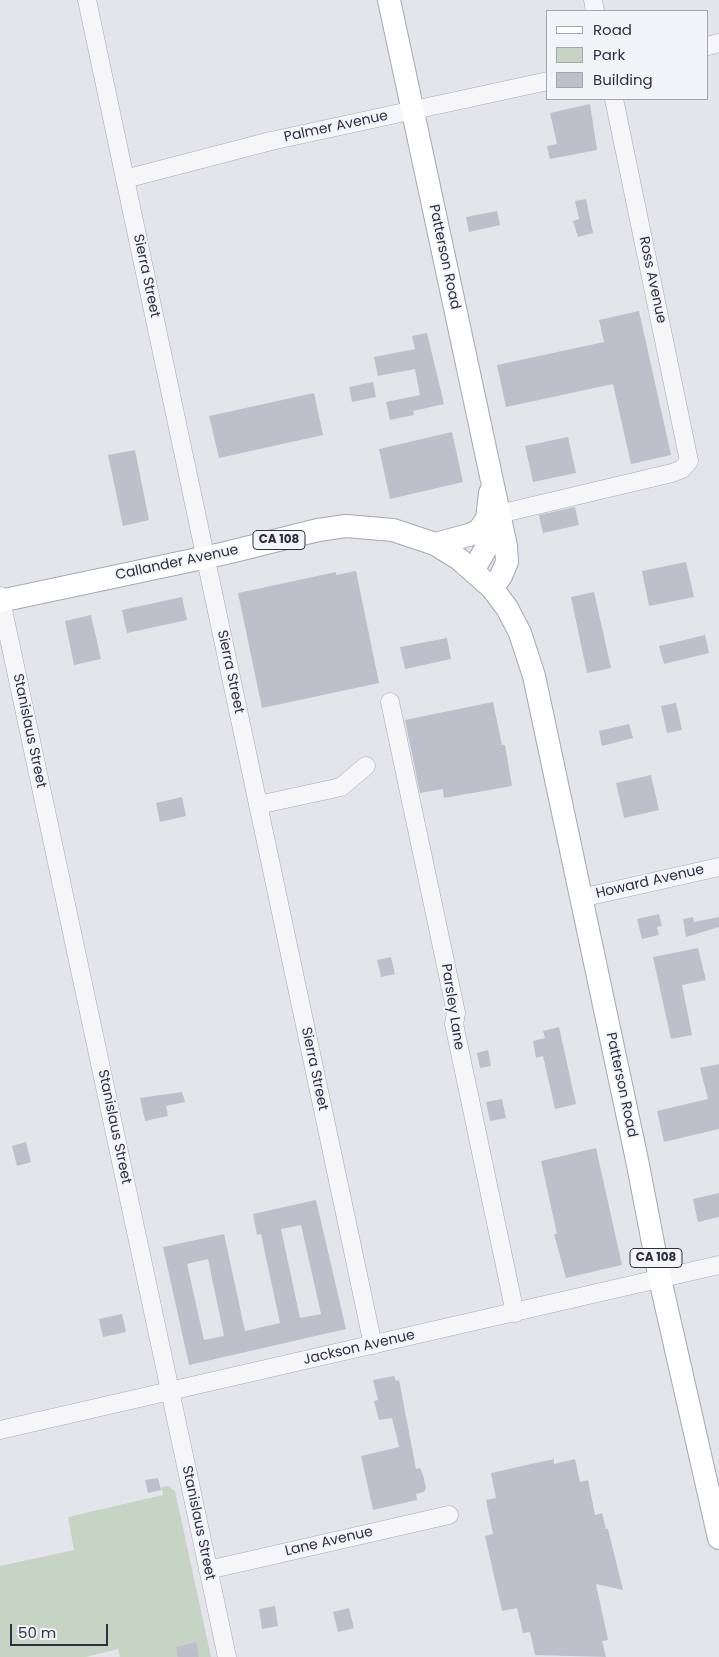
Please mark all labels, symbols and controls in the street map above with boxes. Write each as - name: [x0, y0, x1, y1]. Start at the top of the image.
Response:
- legend: [546, 10, 709, 100]
- text: Road: [593, 19, 632, 40]
- text: Park: [593, 44, 625, 65]
- text: Building: [593, 69, 653, 90]
- street label: Palmer Avenue: [283, 108, 389, 146]
- street label: Patterson Road: [425, 203, 463, 311]
- street label: Sierra Street: [129, 233, 163, 319]
- street label: Ross Avenue: [635, 235, 669, 325]
- road number: CA 108: [253, 530, 305, 550]
- street label: Callander Avenue: [114, 542, 240, 584]
- street label: Sierra Street: [213, 629, 247, 715]
- street label: Stanislaus Street: [9, 672, 49, 790]
- street label: Howard Avenue: [594, 861, 706, 903]
- street label: Parsley Lane: [437, 963, 467, 1051]
- street label: Sierra Street: [297, 1026, 331, 1112]
- street label: Patterson Road: [602, 1031, 640, 1139]
- street label: Stanislaus Street: [94, 1068, 134, 1186]
- road number: CA 108: [630, 1248, 682, 1268]
- street label: Jackson Avenue: [302, 1327, 416, 1369]
- street label: Stanislaus Street: [178, 1464, 218, 1582]
- street label: Lane Avenue: [284, 1524, 374, 1560]
- scale bar: [12, 1614, 110, 1646]
- text: 50 m: [18, 1622, 56, 1643]

